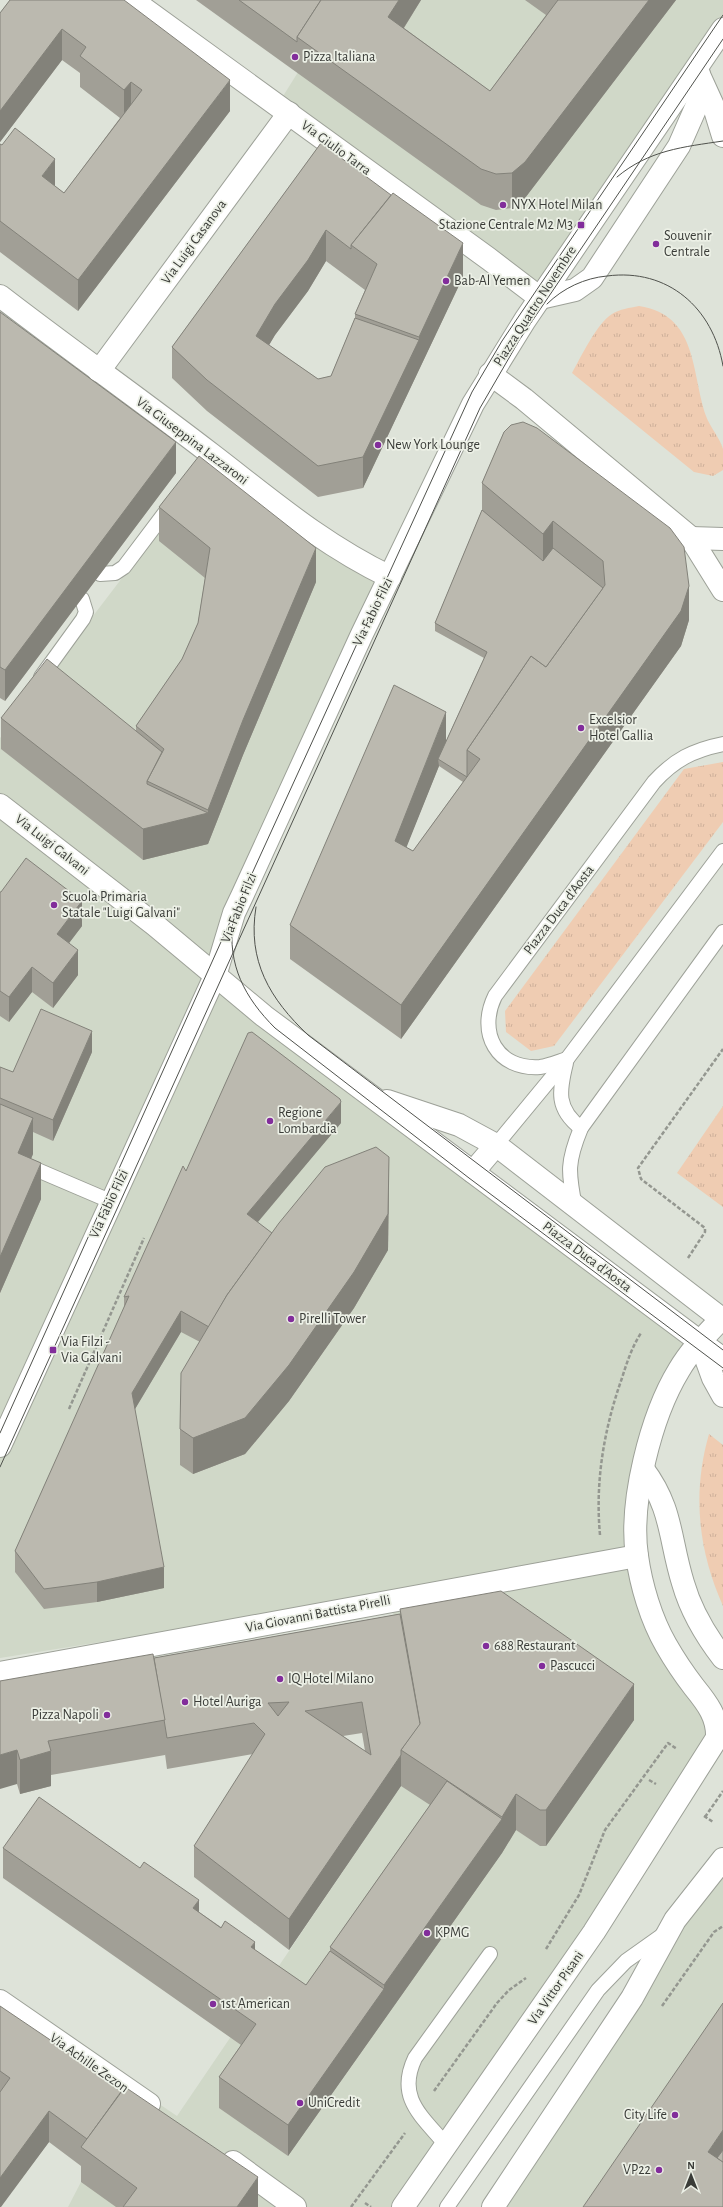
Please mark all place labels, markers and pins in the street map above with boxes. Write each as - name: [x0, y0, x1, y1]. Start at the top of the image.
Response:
- place label: Pizza Italiana: [303, 50, 376, 64]
- marker: Pizza Italiana: [290, 52, 300, 62]
- place label: NYX Hotel Milan: [511, 198, 602, 212]
- marker: NYX Hotel Milan: [498, 200, 508, 210]
- place label: Stazione Centrale M2 M3: [439, 218, 573, 232]
- marker: Stazione Centrale M2 M3: [576, 220, 586, 230]
- place label: Souvenir Centrale: [664, 229, 712, 259]
- marker: Souvenir Centrale: [651, 239, 661, 249]
- place label: Bab-Al Yemen: [454, 274, 530, 288]
- marker: Bab-Al Yemen: [441, 276, 451, 286]
- place label: New York Lounge: [386, 438, 480, 452]
- marker: New York Lounge: [373, 440, 383, 450]
- place label: Excelsior Hotel Gallia: [589, 713, 654, 743]
- marker: Excelsior Hotel Gallia: [576, 723, 586, 733]
- place label: Scuola Primaria Statale "Luigi Galvani": [62, 890, 180, 920]
- marker: Scuola Primaria Statale "Luigi Galvani": [49, 900, 59, 910]
- place label: Regione Lombardia: [278, 1106, 337, 1136]
- marker: Regione Lombardia: [265, 1116, 275, 1126]
- place label: Pirelli Tower: [299, 1312, 367, 1326]
- marker: Pirelli Tower: [286, 1314, 296, 1324]
- place label: Via Filzi - Via Galvani: [61, 1335, 122, 1365]
- marker: Via Filzi - Via Galvani: [48, 1345, 58, 1355]
- place label: 688 Restaurant: [494, 1639, 576, 1653]
- marker: 688 Restaurant: [481, 1641, 491, 1651]
- place label: Pascucci: [550, 1659, 595, 1673]
- marker: Pascucci: [537, 1661, 547, 1671]
- place label: IQ Hotel Milano: [288, 1672, 374, 1686]
- marker: IQ Hotel Milano: [275, 1674, 285, 1684]
- place label: Hotel Auriga: [193, 1695, 262, 1709]
- marker: Hotel Auriga: [180, 1697, 190, 1707]
- place label: Pizza Napoli: [31, 1708, 99, 1722]
- marker: Pizza Napoli: [102, 1710, 112, 1720]
- place label: KPMG: [435, 1926, 469, 1940]
- marker: KPMG: [422, 1928, 432, 1938]
- place label: 1st American: [221, 1997, 290, 2011]
- marker: 1st American: [208, 1999, 218, 2009]
- place label: UniCredit: [308, 2096, 361, 2110]
- marker: UniCredit: [295, 2098, 305, 2108]
- place label: City Life: [624, 2108, 667, 2122]
- marker: City Life: [670, 2110, 680, 2120]
- place label: VP22: [623, 2163, 651, 2177]
- marker: VP22: [654, 2165, 664, 2175]

